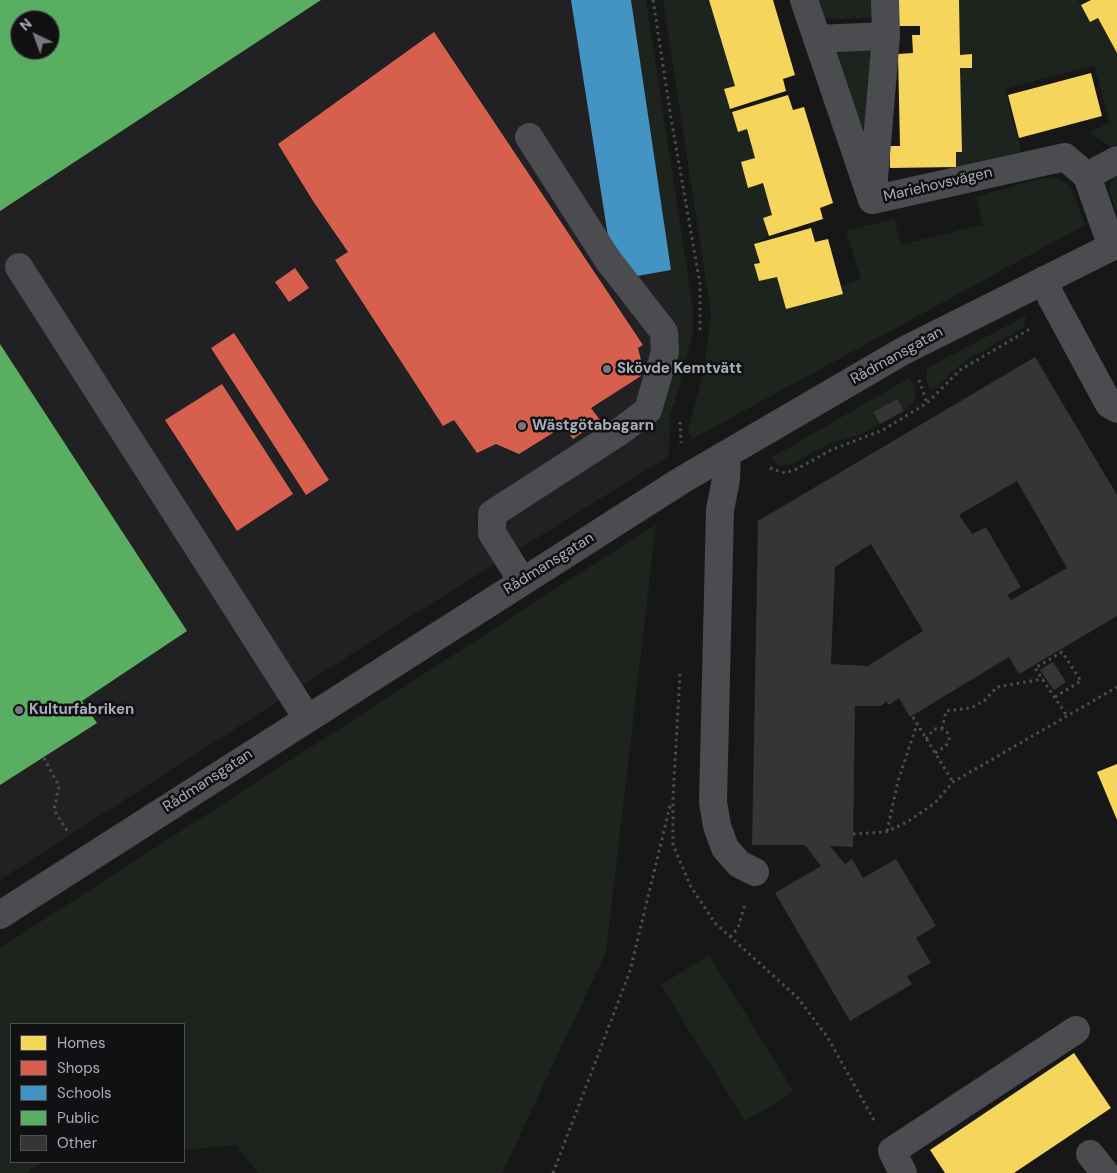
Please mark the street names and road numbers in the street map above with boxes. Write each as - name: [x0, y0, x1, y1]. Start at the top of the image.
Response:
- street label: Mariehovsvägen: [882, 164, 994, 206]
- street label: Rådmansgatan: [848, 323, 946, 389]
- street label: Rådmansgatan: [501, 529, 597, 599]
- street label: Rådmansgatan: [160, 745, 256, 817]

